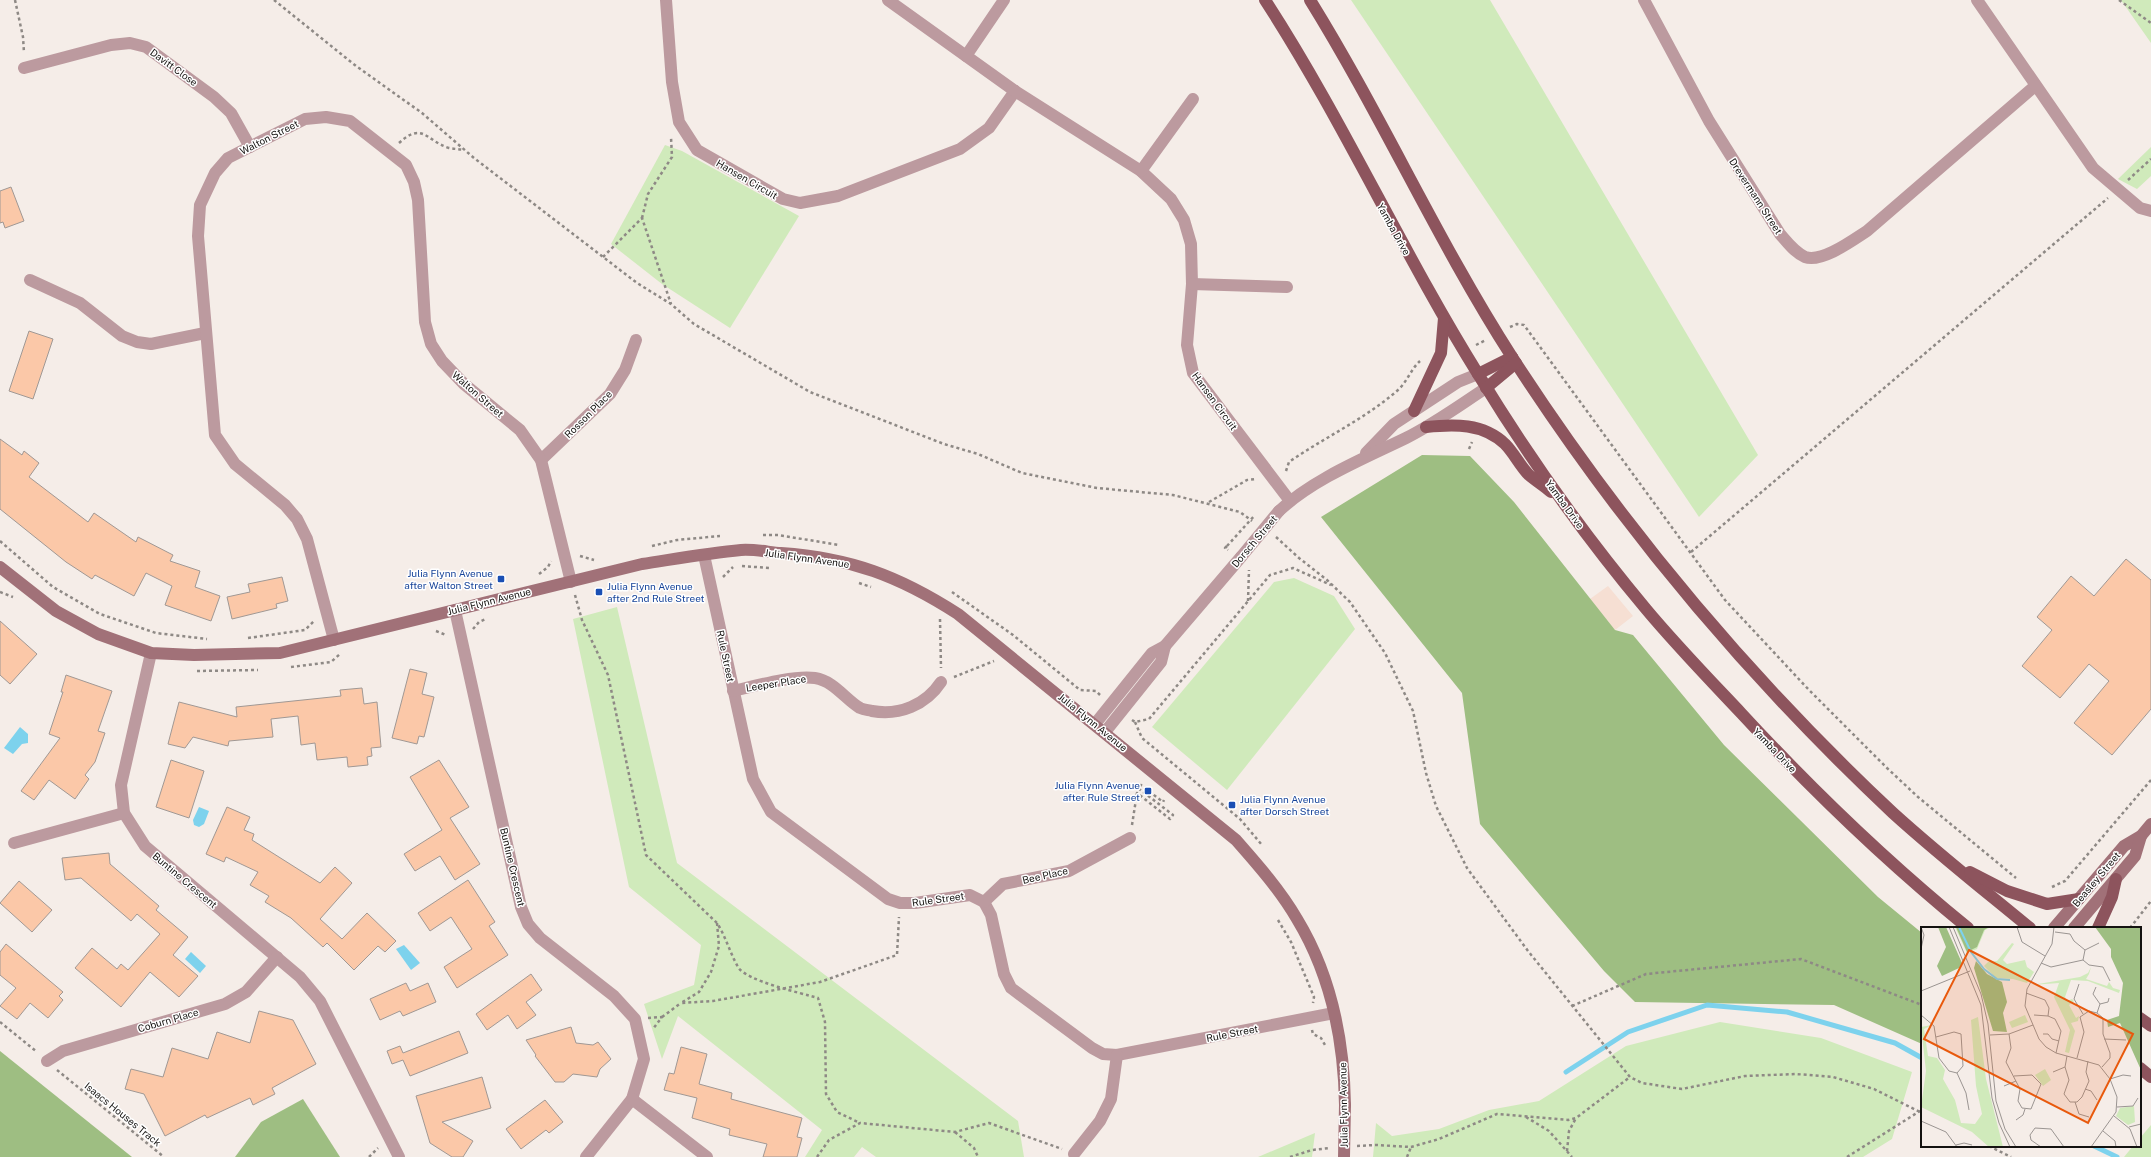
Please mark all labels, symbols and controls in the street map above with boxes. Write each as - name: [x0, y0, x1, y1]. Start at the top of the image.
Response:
- street label: Davitt Close: [148, 46, 200, 88]
- street label: Walton Street: [238, 117, 300, 157]
- street label: Drevermann Street: [1727, 156, 1785, 236]
- street label: Hansen Circuit: [714, 157, 780, 201]
- street label: Yamba Drive: [1375, 201, 1413, 257]
- street label: Walton Street: [450, 368, 506, 420]
- street label: Hansen Circuit: [1190, 370, 1240, 432]
- street label: Rosson Place: [562, 388, 614, 440]
- street label: Yamba Drive: [1543, 477, 1587, 531]
- street label: Dorsch Street: [1229, 512, 1279, 569]
- street label: Julia Flynn Avenue: [764, 546, 851, 570]
- place label: Julia Flynn Avenue after Walton Street: [404, 567, 493, 591]
- marker: Julia Flynn Avenue after Walton Street: [496, 574, 506, 584]
- place label: Julia Flynn Avenue after 2nd Rule Street: [607, 580, 705, 604]
- street label: Julia Flynn Avenue: [446, 585, 532, 617]
- marker: Julia Flynn Avenue after 2nd Rule Street: [594, 587, 604, 597]
- street label: Rule Street: [715, 629, 737, 683]
- street label: Leeper Place: [745, 672, 807, 694]
- street label: Julia Flynn Avenue: [1056, 690, 1130, 754]
- street label: Yamba Drive: [1751, 725, 1799, 775]
- place label: Julia Flynn Avenue after Rule Street: [1054, 779, 1140, 803]
- marker: Julia Flynn Avenue after Rule Street: [1143, 786, 1153, 796]
- place label: Julia Flynn Avenue after Dorsch Street: [1240, 793, 1329, 817]
- marker: Julia Flynn Avenue after Dorsch Street: [1227, 800, 1237, 810]
- street label: Buntine Crescent: [498, 827, 528, 908]
- street label: Beasley Street: [2069, 849, 2123, 909]
- street label: Buntine Crescent: [150, 850, 220, 910]
- street label: Bee Place: [1021, 864, 1069, 886]
- street label: Rule Street: [911, 889, 965, 909]
- inset map: [1921, 927, 2141, 1147]
- street label: Coburn Place: [136, 1006, 200, 1034]
- street label: Rule Street: [1205, 1022, 1259, 1044]
- street label: Julia Flynn Avenue: [1336, 1062, 1350, 1148]
- street label: Isaacs Houses Track: [82, 1079, 164, 1149]

